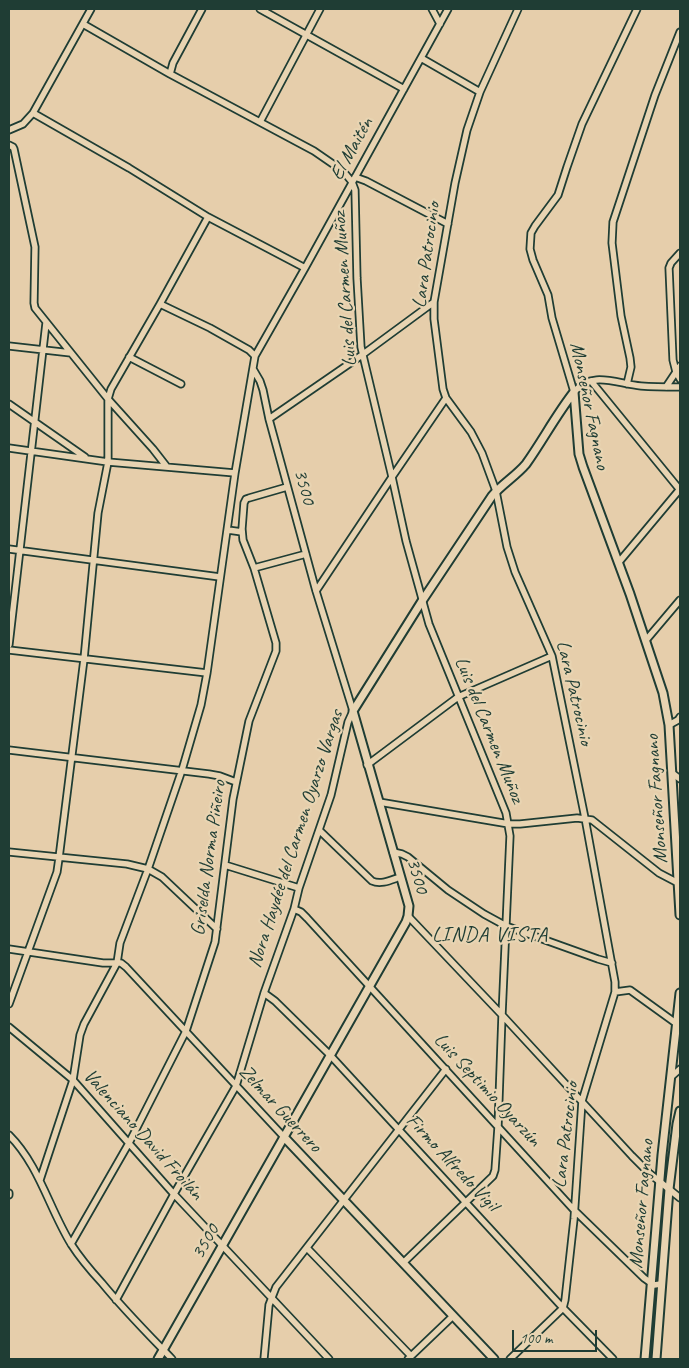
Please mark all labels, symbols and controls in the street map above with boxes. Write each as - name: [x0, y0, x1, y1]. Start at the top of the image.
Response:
- street label: El Maitén: [325, 114, 379, 184]
- street label: Lara Patrocinio: [408, 201, 446, 309]
- street label: Luis del Carmen Muñoz: [328, 211, 362, 367]
- street label: Monseñor Fagnano: [564, 340, 614, 472]
- street label: 3500: [288, 467, 320, 507]
- street label: Lara Patrocinio: [550, 638, 598, 748]
- street label: Luis del Carmen Muñoz: [449, 654, 529, 806]
- street label: Nora Haydée del Carmen Oyarzo Vargas: [243, 707, 349, 971]
- street label: Monseñor Fagnano: [641, 734, 673, 864]
- street label: Griselda Norma Piñeiro: [186, 779, 232, 937]
- street label: 3500: [401, 855, 433, 897]
- district label: LINDA VISTA: [431, 922, 549, 948]
- street label: Luis Septimio Oyarzún: [428, 1028, 546, 1152]
- street label: Zelmar Guerrero: [233, 1060, 327, 1158]
- street label: Valenciano David Froilán: [78, 1064, 208, 1206]
- street label: Lara Patrocinio: [548, 1081, 584, 1189]
- street label: Firmo Alfredo Vigil: [401, 1109, 503, 1217]
- street label: Monseñor Fagnano: [624, 1139, 660, 1269]
- street label: 3500: [187, 1220, 225, 1264]
- scale bar: [514, 1320, 599, 1352]
- text: 100 m: [520, 1329, 552, 1348]

